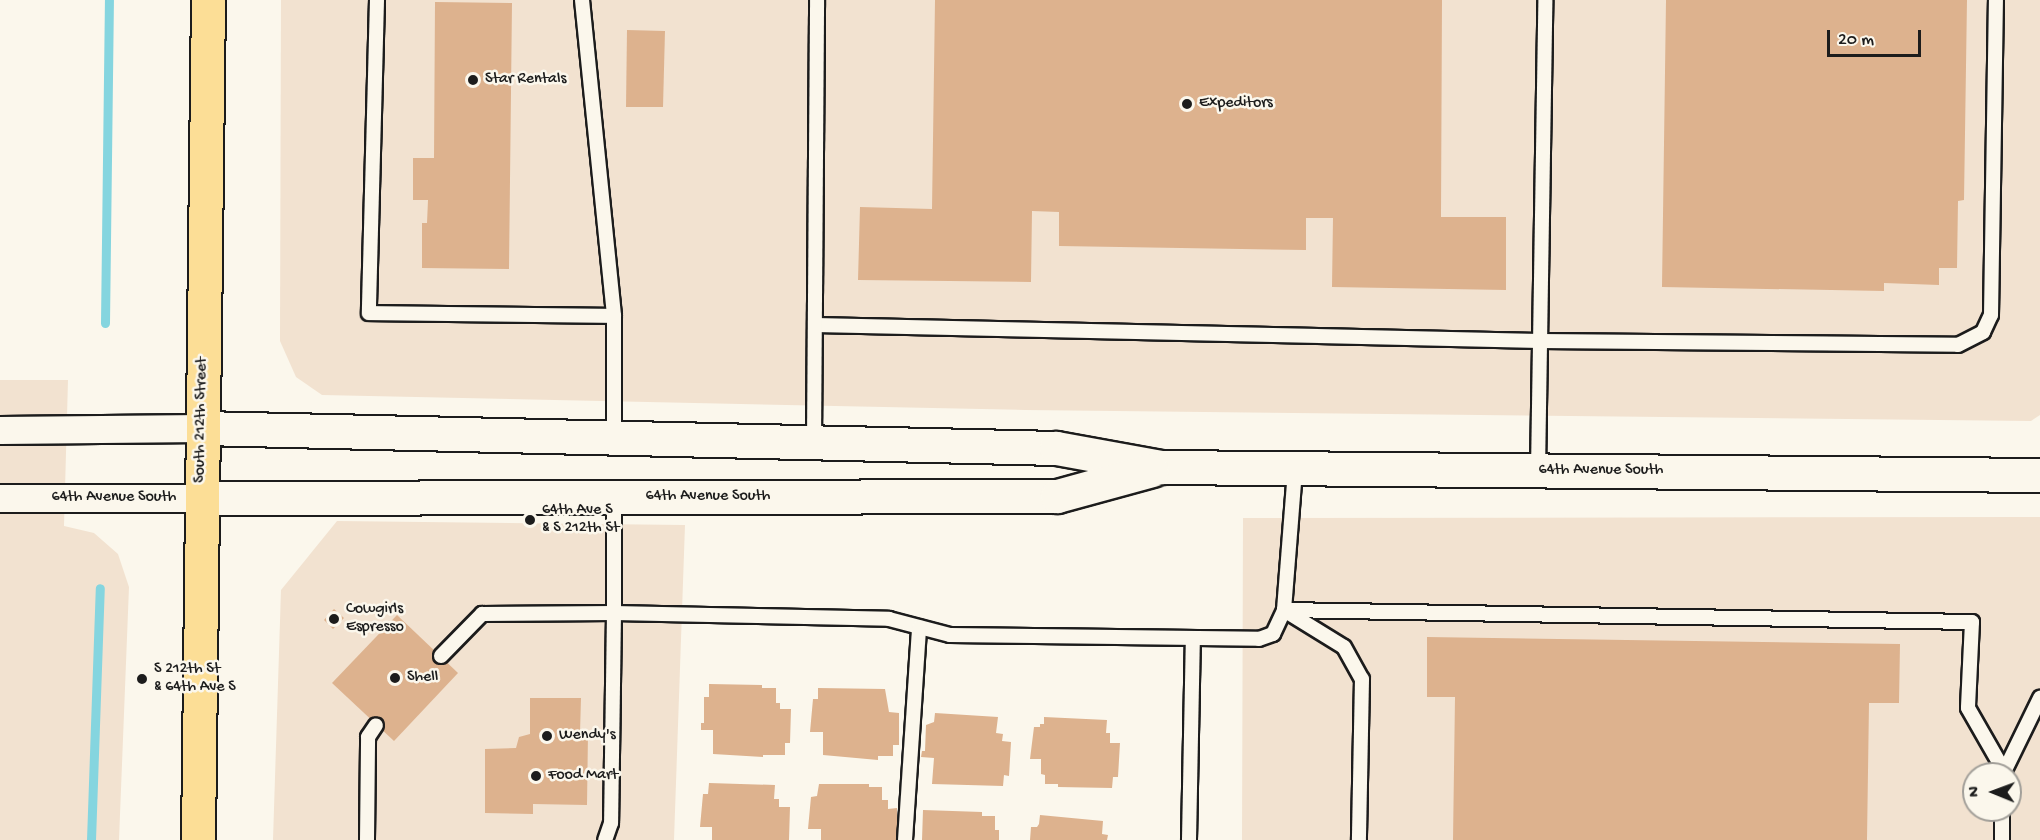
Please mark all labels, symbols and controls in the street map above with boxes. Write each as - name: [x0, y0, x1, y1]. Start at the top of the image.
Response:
- scale bar: [1830, 18, 1924, 56]
- text: 20 m: [1838, 30, 1874, 51]
- place label: Star Rentals: [485, 70, 566, 90]
- marker: Star Rentals: [466, 73, 480, 87]
- place label: Expeditors: [1199, 94, 1273, 114]
- marker: Expeditors: [1180, 97, 1194, 111]
- street label: South 212th Street: [191, 357, 213, 483]
- street label: 64th Avenue South: [1539, 461, 1663, 481]
- street label: 64th Avenue South: [646, 487, 770, 507]
- street label: 64th Avenue South: [52, 488, 176, 508]
- place label: 64th Ave S & S 212th St: [542, 501, 619, 539]
- marker: 64th Ave S & S 212th St: [523, 513, 537, 527]
- place label: Cowgirls Espresso: [346, 600, 404, 638]
- marker: Cowgirls Espresso: [327, 612, 341, 626]
- place label: S 212th St & 64th Ave S: [154, 660, 236, 698]
- place label: Shell: [407, 668, 438, 688]
- marker: Shell: [388, 671, 402, 685]
- marker: S 212th St & 64th Ave S: [135, 672, 149, 686]
- place label: Wendy's: [559, 726, 616, 746]
- marker: Wendy's: [540, 729, 554, 743]
- north arrow: [1962, 762, 2022, 822]
- place label: Food Mart: [548, 766, 618, 786]
- marker: Food Mart: [529, 769, 543, 783]
- text: N: [1966, 786, 1985, 797]

